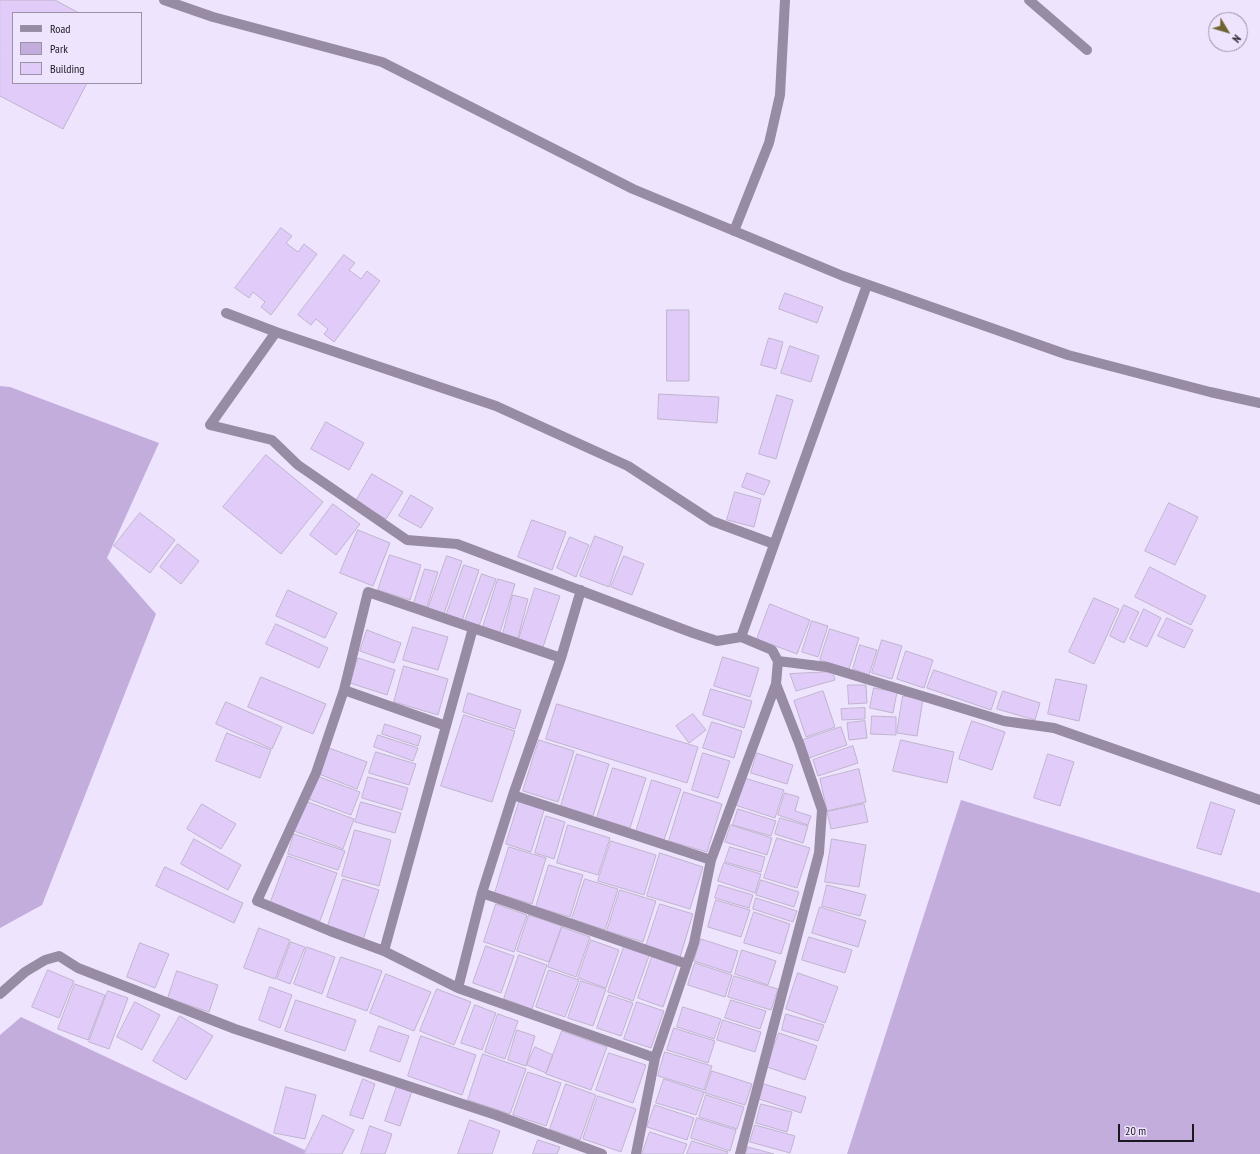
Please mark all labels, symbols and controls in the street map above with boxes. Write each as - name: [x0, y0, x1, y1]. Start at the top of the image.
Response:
- legend: [12, 12, 142, 84]
- north arrow: [1208, 12, 1248, 52]
- text: Road: [50, 21, 70, 36]
- text: N: [1229, 32, 1244, 45]
- text: Park: [50, 41, 68, 56]
- text: Building: [50, 61, 85, 76]
- scale bar: [1120, 1116, 1196, 1142]
- text: 20 m: [1125, 1123, 1146, 1138]

